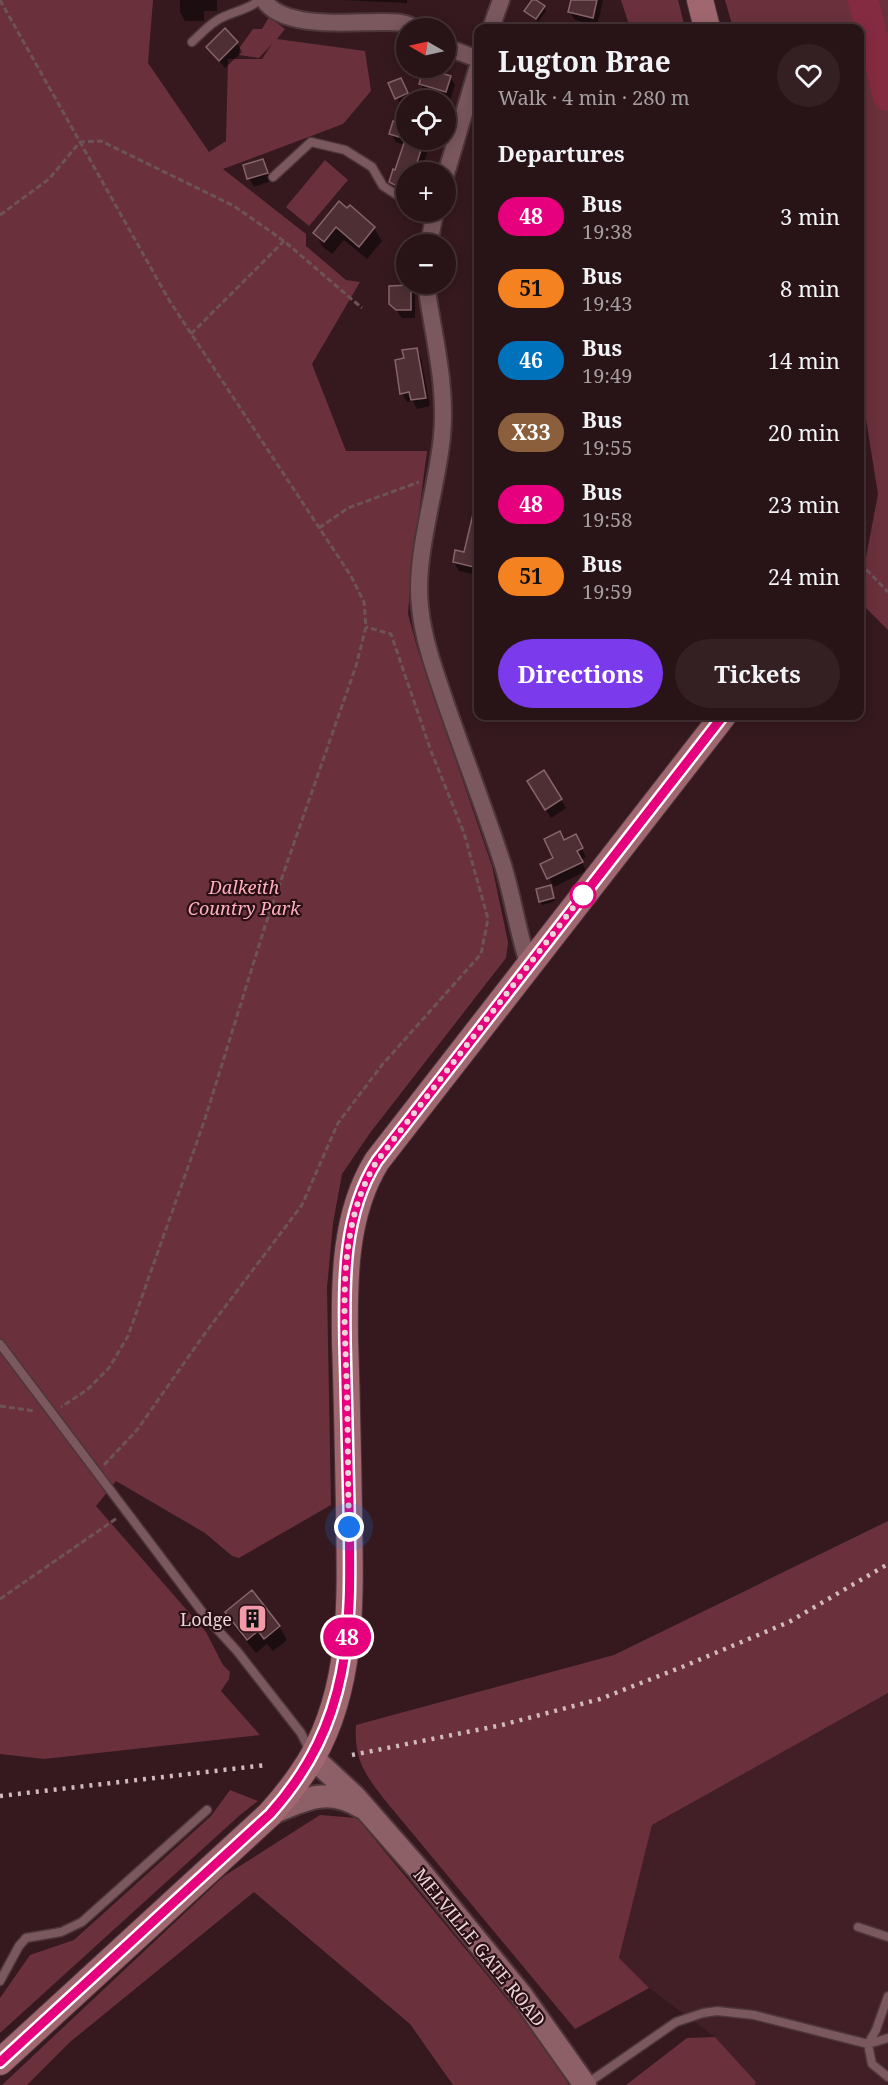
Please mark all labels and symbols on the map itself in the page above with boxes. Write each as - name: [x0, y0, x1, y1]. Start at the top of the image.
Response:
- north arrow: [396, 18, 456, 78]
- park label: Dalkeith Country Park: [188, 875, 301, 920]
- unlabelled marker: [570, 882, 596, 908]
- your location: [334, 1512, 364, 1542]
- building icon: Lodge: [237, 1603, 269, 1635]
- place label: Lodge: [180, 1607, 232, 1631]
- line badge: 48: [320, 1618, 374, 1656]
- street label: MELVILLE GATE ROAD: [409, 1863, 551, 2031]

